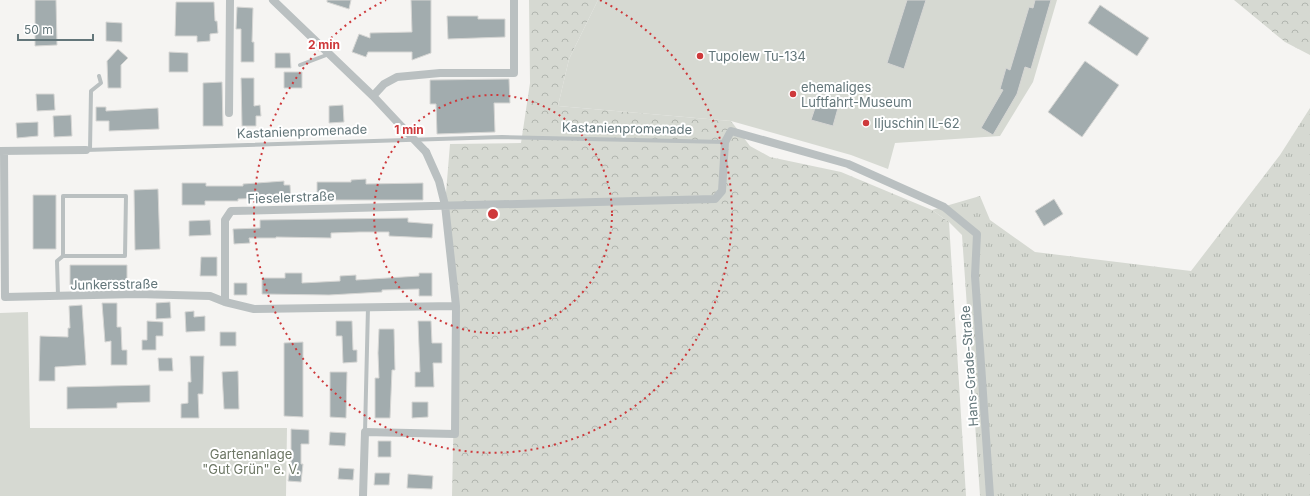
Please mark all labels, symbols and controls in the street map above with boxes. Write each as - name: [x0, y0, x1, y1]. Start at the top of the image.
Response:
- scale bar: [18, 16, 93, 42]
- text: 50 m: [24, 22, 53, 37]
- text: 2 min: [308, 37, 340, 52]
- place label: Tupolew Tu-134: [708, 48, 806, 64]
- marker: Tupolew Tu-134: [695, 51, 705, 61]
- place label: ehemaliges Luftfahrt-Museum: [801, 79, 912, 110]
- marker: ehemaliges Luftfahrt-Museum: [788, 89, 798, 99]
- place label: Iljuschin IL-62: [874, 115, 960, 131]
- marker: Iljuschin IL-62: [861, 118, 871, 128]
- street label: Kastanienpromenade: [562, 119, 692, 137]
- street label: Kastanienpromenade: [236, 121, 368, 141]
- text: 1 min: [394, 122, 424, 137]
- street label: Fieselerstraße: [247, 187, 335, 207]
- centre of rings: [486, 207, 500, 221]
- street label: Junkersstraße: [70, 275, 158, 293]
- street label: Hans-Grade-Straße: [957, 305, 981, 427]
- park label: Gartenanlage "Gut Grün" e. V.: [202, 446, 300, 477]

